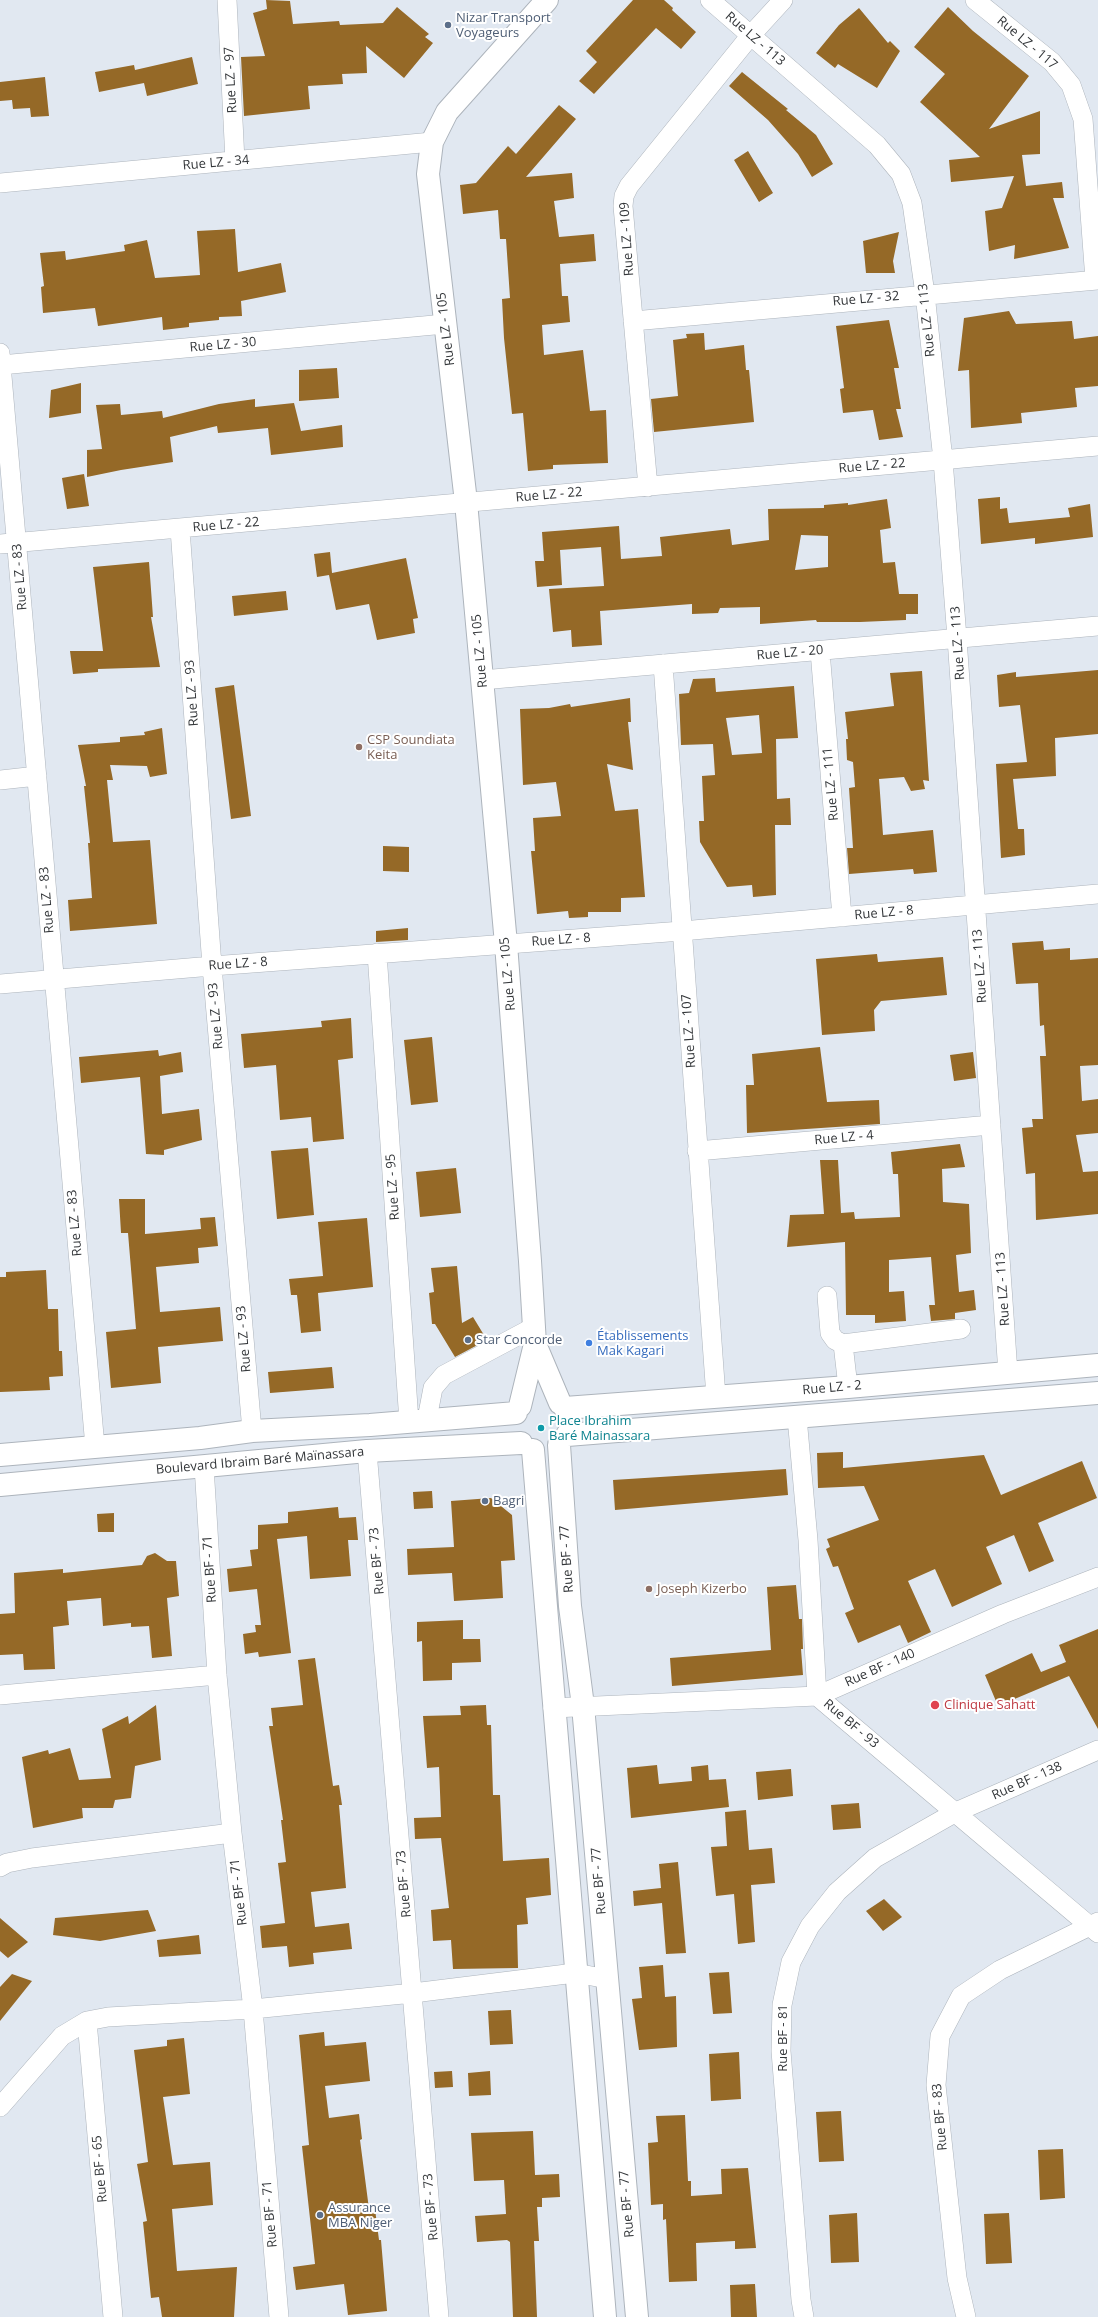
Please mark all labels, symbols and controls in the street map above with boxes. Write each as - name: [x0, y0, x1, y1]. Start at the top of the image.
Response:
- street label: Rue LZ - 113: [722, 9, 788, 69]
- place label: Nizar Transport Voyageurs: [456, 10, 551, 41]
- street label: Rue LZ - 117: [994, 13, 1060, 73]
- marker: Nizar Transport Voyageurs: [443, 20, 453, 30]
- street label: Rue LZ - 97: [221, 46, 241, 114]
- street label: Rue LZ - 34: [182, 152, 250, 174]
- street label: Rue LZ - 109: [617, 201, 637, 277]
- street label: Rue LZ - 113: [915, 282, 939, 358]
- street label: Rue LZ - 32: [832, 288, 900, 310]
- street label: Rue LZ - 105: [434, 291, 458, 367]
- street label: Rue LZ - 30: [189, 334, 257, 356]
- street label: Rue LZ - 22: [838, 455, 906, 477]
- street label: Rue LZ - 22: [515, 484, 583, 506]
- street label: Rue LZ - 22: [192, 514, 260, 536]
- street label: Rue LZ - 83: [9, 543, 31, 611]
- street label: Rue LZ - 113: [948, 605, 968, 681]
- street label: Rue LZ - 105: [469, 613, 491, 689]
- street label: Rue LZ - 20: [756, 642, 824, 664]
- street label: Rue LZ - 93: [182, 659, 202, 727]
- place label: CSP Soundiata Keita: [367, 732, 455, 763]
- marker: CSP Soundiata Keita: [354, 742, 364, 752]
- street label: Rue LZ - 111: [820, 746, 842, 822]
- street label: Rue LZ - 83: [36, 866, 58, 934]
- street label: Rue LZ - 8: [854, 903, 914, 923]
- street label: Rue LZ - 113: [970, 928, 990, 1004]
- street label: Rue LZ - 8: [531, 930, 591, 950]
- street label: Rue LZ - 105: [497, 936, 519, 1012]
- street label: Rue LZ - 8: [208, 954, 268, 974]
- street label: Rue LZ - 93: [205, 982, 227, 1050]
- street label: Rue LZ - 107: [679, 993, 699, 1069]
- street label: Rue LZ - 4: [814, 1128, 874, 1148]
- street label: Rue LZ - 95: [383, 1153, 403, 1221]
- street label: Rue LZ - 83: [64, 1189, 86, 1257]
- street label: Rue LZ - 113: [993, 1251, 1013, 1327]
- street label: Rue LZ - 93: [233, 1305, 255, 1373]
- place label: Établissements Mak Kagari: [597, 1328, 688, 1359]
- place label: Star Concorde: [476, 1332, 562, 1348]
- marker: Star Concorde: [463, 1335, 473, 1345]
- marker: Établissements Mak Kagari: [584, 1338, 594, 1348]
- street label: Rue LZ - 2: [802, 1378, 862, 1398]
- place label: Place Ibrahim Baré Mainassara: [549, 1413, 650, 1444]
- marker: Place Ibrahim Baré Mainassara: [536, 1423, 546, 1433]
- street label: Boulevard Ibraim Baré Maïnassara: [155, 1444, 365, 1478]
- place label: Bagri: [493, 1493, 524, 1509]
- marker: Bagri: [480, 1496, 490, 1506]
- street label: Rue BF - 77: [557, 1525, 577, 1593]
- street label: Rue BF - 73: [366, 1527, 388, 1595]
- street label: Rue BF - 71: [200, 1535, 220, 1603]
- place label: Joseph Kizerbo: [657, 1581, 747, 1597]
- marker: Joseph Kizerbo: [644, 1584, 654, 1594]
- street label: Rue BF - 140: [843, 1646, 917, 1690]
- street label: Rue BF - 93: [820, 1696, 882, 1752]
- place label: Clinique Sahatt: [944, 1697, 1035, 1713]
- marker: Clinique Sahatt: [929, 1699, 941, 1711]
- street label: Rue BF - 138: [990, 1759, 1064, 1803]
- street label: Rue BF - 77: [588, 1847, 610, 1915]
- street label: Rue BF - 73: [393, 1850, 415, 1918]
- street label: Rue BF - 71: [227, 1858, 251, 1926]
- street label: Rue BF - 81: [775, 2004, 791, 2072]
- street label: Rue BF - 83: [929, 2083, 951, 2151]
- street label: Rue BF - 65: [89, 2135, 111, 2203]
- street label: Rue BF - 77: [616, 2170, 638, 2238]
- street label: Rue BF - 73: [420, 2173, 442, 2241]
- street label: Rue BF - 71: [259, 2180, 281, 2248]
- place label: Assurance MBA Niger: [328, 2200, 392, 2231]
- marker: Assurance MBA Niger: [315, 2210, 325, 2220]

